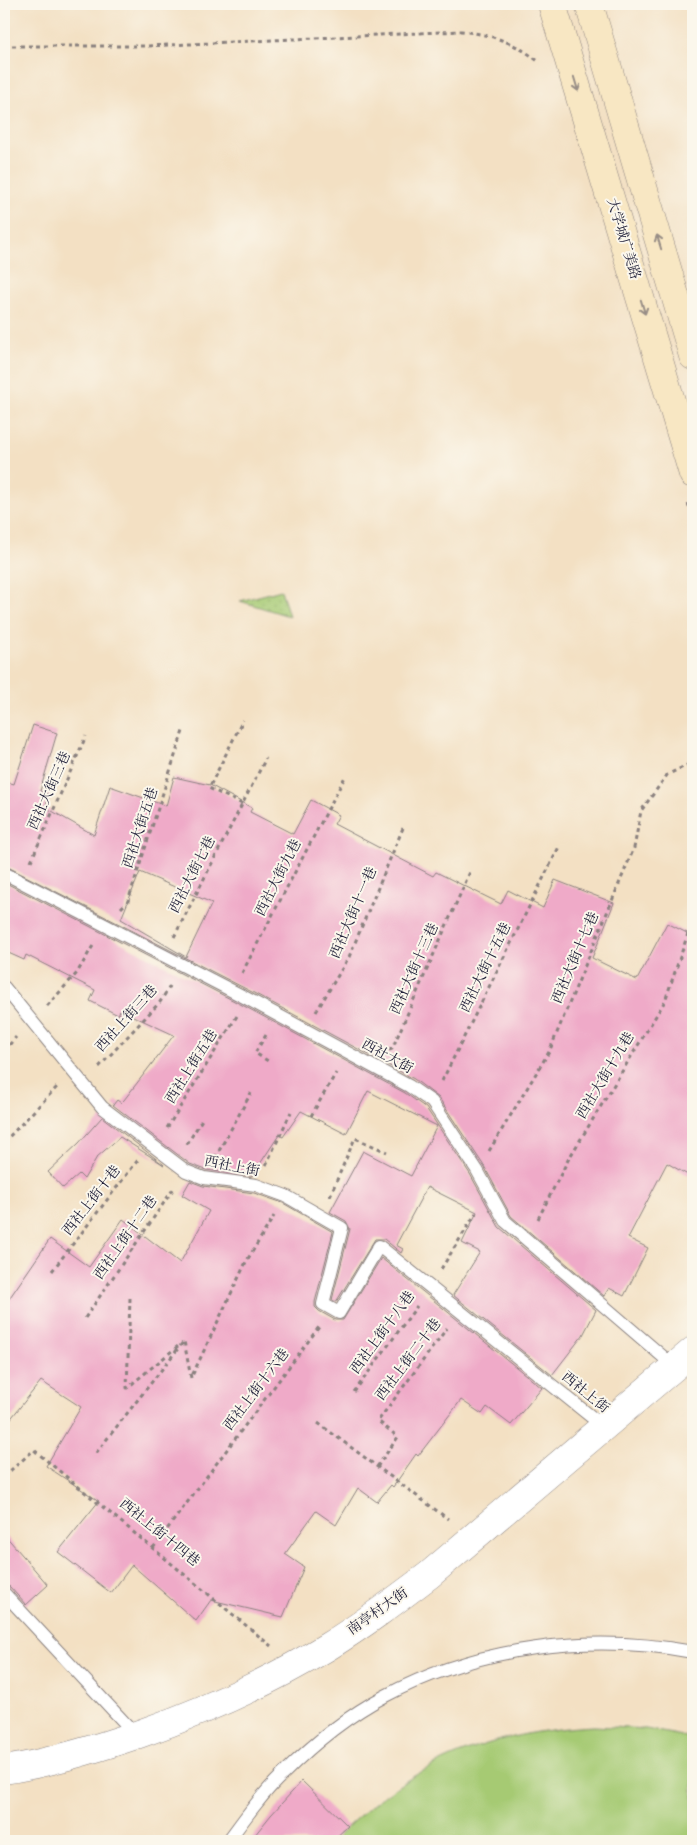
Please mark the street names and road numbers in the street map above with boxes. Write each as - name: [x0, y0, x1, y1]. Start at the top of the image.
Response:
- street label: 大学城广美路: [602, 196, 644, 282]
- street label: 西社大街三巷: [24, 749, 76, 833]
- street label: 西社大街五巷: [119, 785, 163, 871]
- street label: 西社大街七巷: [165, 833, 221, 917]
- street label: 西社大街九巷: [251, 836, 307, 920]
- street label: 西社大街十一巷: [326, 864, 382, 962]
- street label: 西社大街十七巷: [548, 909, 604, 1007]
- street label: 西社大街十三巷: [386, 920, 444, 1018]
- street label: 西社大街十五巷: [456, 920, 516, 1016]
- street label: 西社上街三巷: [92, 981, 162, 1057]
- street label: 西社上街五巷: [162, 1026, 222, 1108]
- street label: 西社大街十九巷: [573, 1029, 639, 1123]
- street label: 西社大街: [358, 1035, 416, 1079]
- street label: 西社上街: [203, 1152, 261, 1182]
- street label: 西社上街十巷: [59, 1162, 125, 1240]
- street label: 西社上街十二巷: [90, 1192, 162, 1284]
- street label: 西社上街十八巷: [347, 1288, 419, 1378]
- street label: 西社上街二十巷: [372, 1315, 446, 1405]
- street label: 西社上街十六巷: [220, 1345, 294, 1435]
- street label: 西社上街: [557, 1368, 613, 1418]
- street label: 西社上街十四巷: [115, 1495, 203, 1571]
- street label: 南亭村大街: [344, 1584, 412, 1640]

